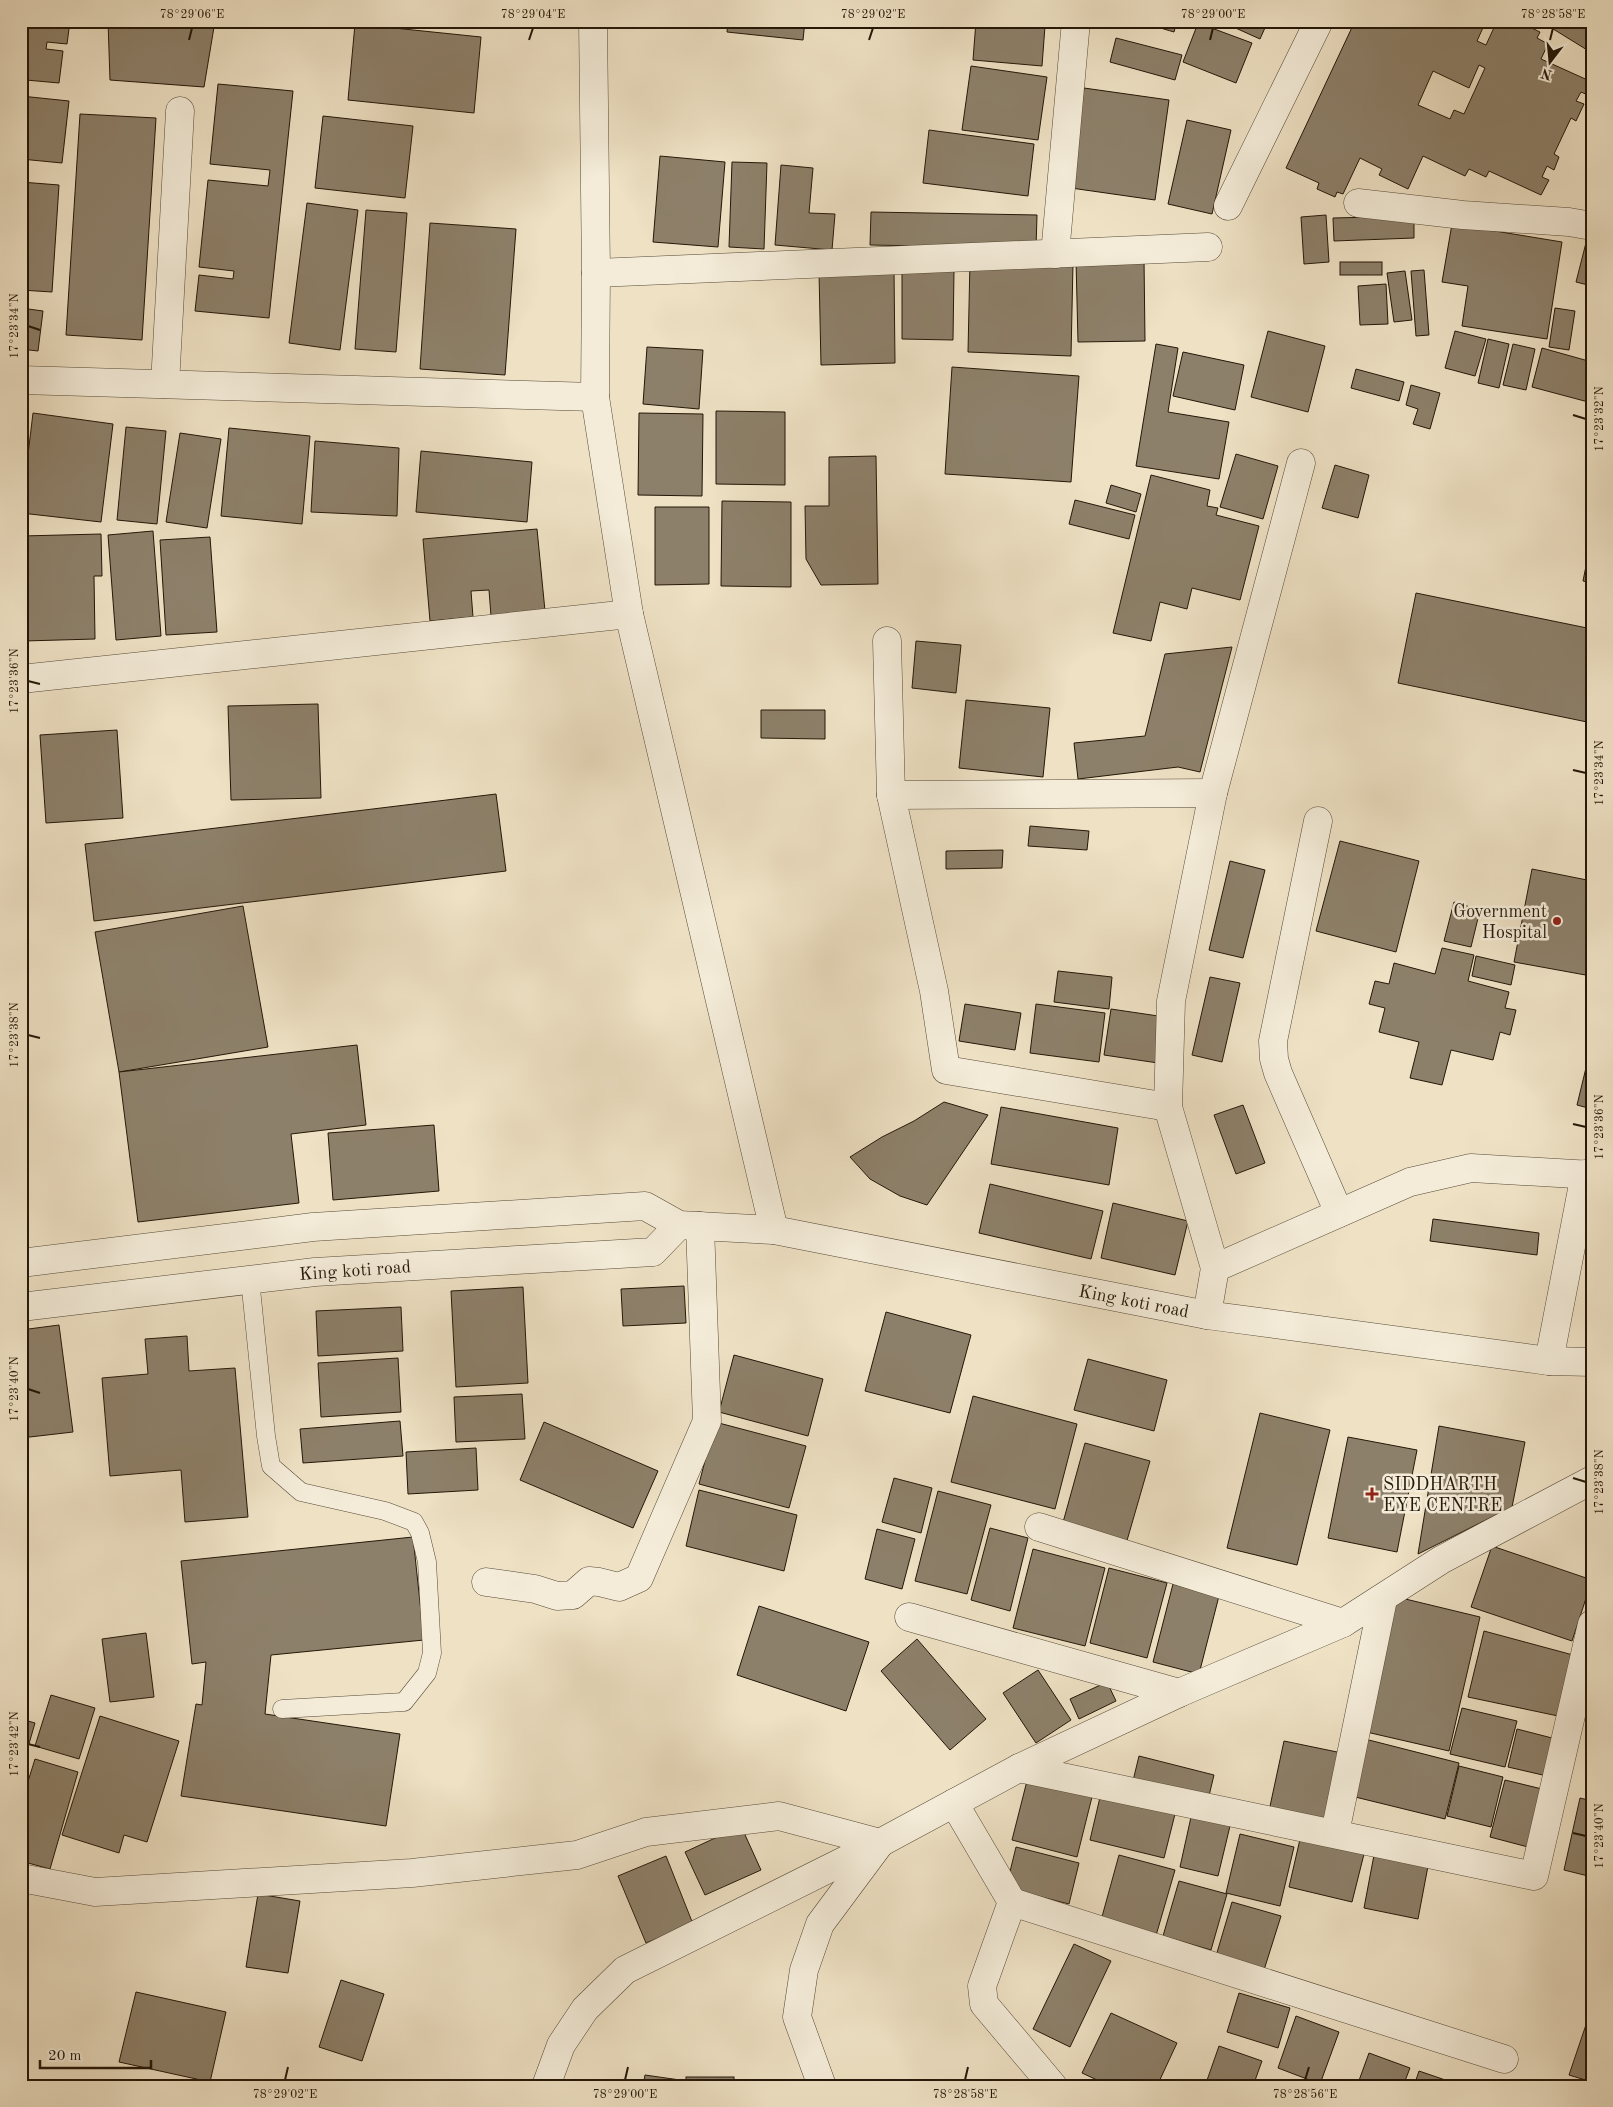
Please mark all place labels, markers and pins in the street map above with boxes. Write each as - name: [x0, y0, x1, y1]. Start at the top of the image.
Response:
- place label: Government Hospital: [1453, 903, 1547, 942]
- marker: Government Hospital: [1551, 915, 1563, 927]
- place label: SIDDHARTH EYE CENTRE: [1383, 1476, 1502, 1515]
- marker: SIDDHARTH EYE CENTRE: [1365, 1487, 1379, 1501]

